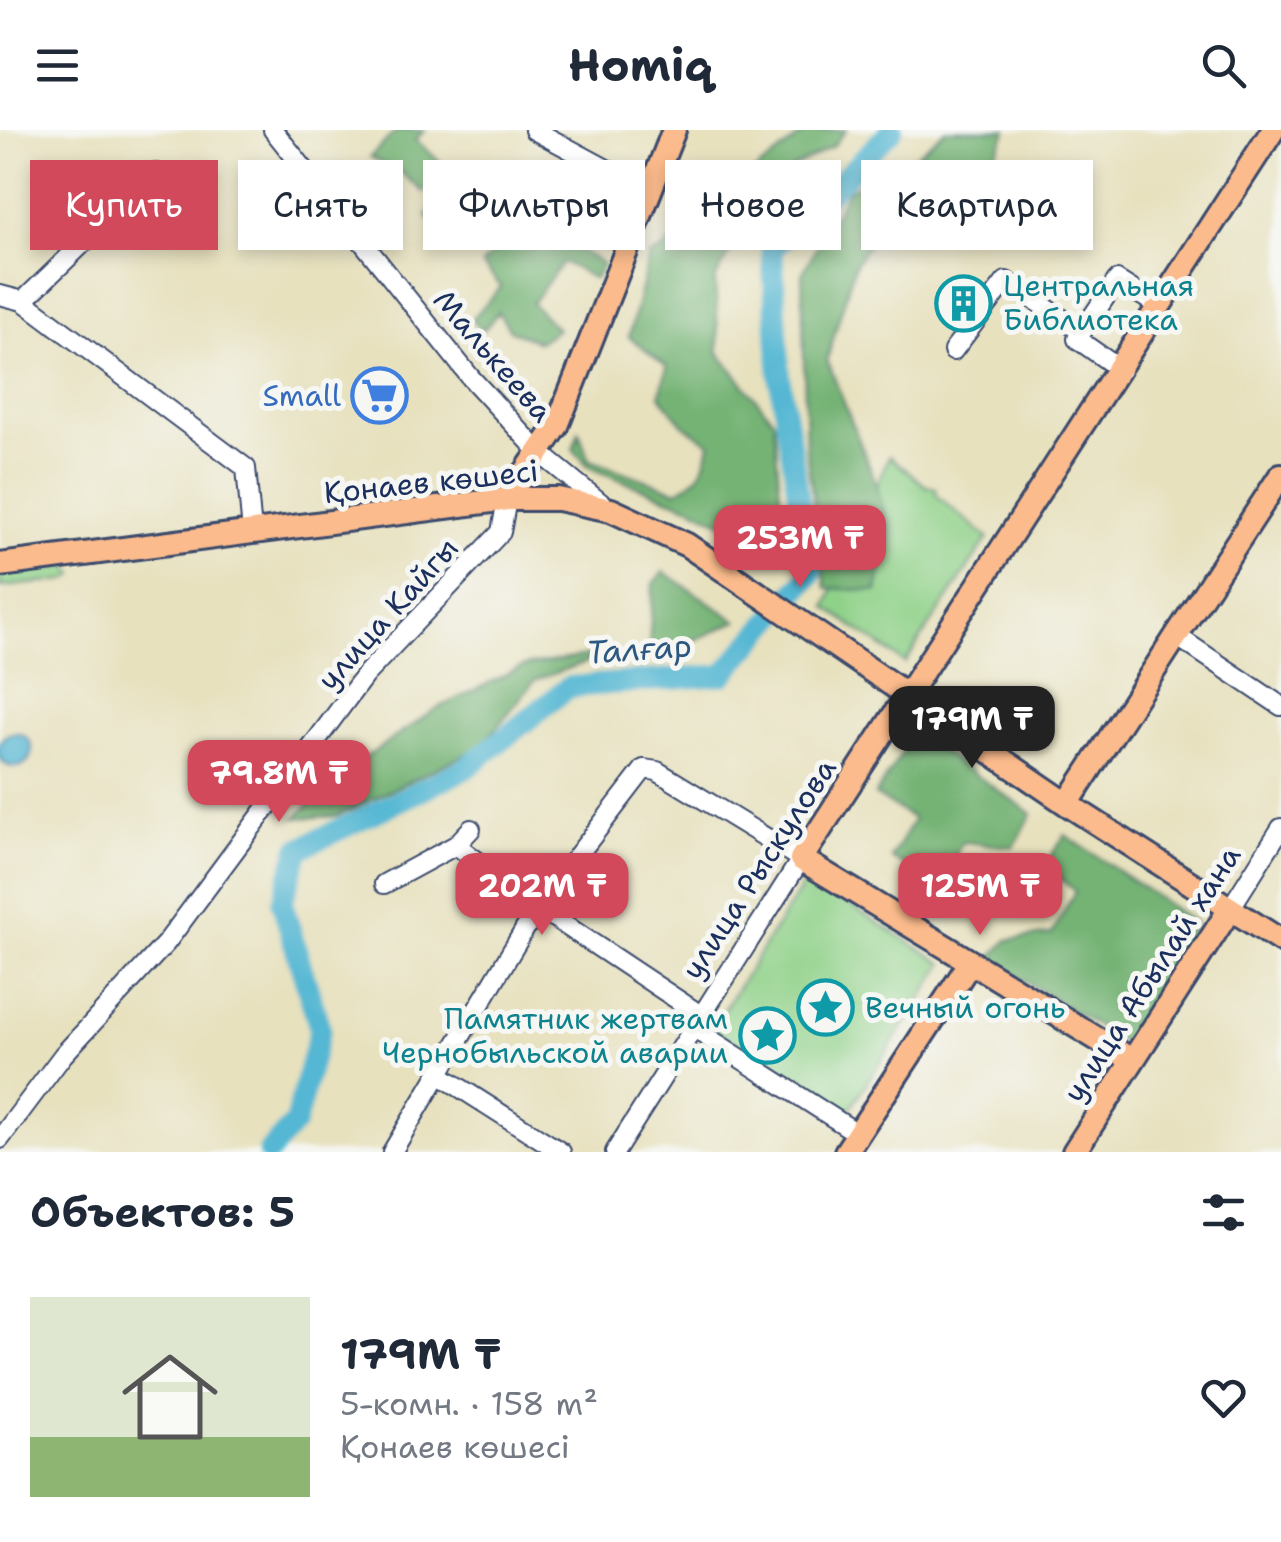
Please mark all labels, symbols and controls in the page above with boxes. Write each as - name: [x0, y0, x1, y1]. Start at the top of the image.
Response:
- text: Homiq: [568, 35, 713, 95]
- icon: menu: [30, 38, 85, 93]
- icon: search: [1196, 38, 1251, 93]
- chip: Купить: [30, 160, 218, 250]
- chip: Снять: [238, 160, 403, 250]
- chip: Фильтры: [423, 160, 645, 250]
- chip: Новое: [665, 160, 841, 250]
- chip: Квартира: [861, 160, 1093, 250]
- place label: Центральная Библиотека: [1003, 265, 1194, 340]
- building icon: Центральная Библиотека: [934, 273, 994, 333]
- street label: Малькеева: [424, 281, 563, 431]
- supermarket icon: Small: [350, 366, 410, 426]
- place label: Small: [263, 375, 341, 416]
- street label: Қонаев көшесі: [322, 450, 540, 513]
- pin: 253M ₸: [719, 505, 881, 590]
- text: 253M ₸: [736, 516, 864, 559]
- street label: улица Кайгы: [308, 528, 467, 699]
- water label: Талғар: [585, 623, 693, 674]
- pin: 179M ₸: [891, 686, 1053, 771]
- text: 179M ₸: [911, 697, 1033, 740]
- pin: 79.8M ₸: [187, 740, 371, 825]
- street label: улица Рыскулова: [672, 750, 846, 987]
- text: 79.8M ₸: [210, 751, 348, 794]
- street label: улица Абылай хана: [1053, 837, 1250, 1110]
- pin: 202M ₸: [461, 853, 623, 938]
- pin: 125M ₸: [899, 853, 1061, 938]
- text: 202M ₸: [477, 864, 607, 907]
- text: 125M ₸: [920, 864, 1040, 907]
- place icon: Вечный огонь: [796, 978, 856, 1038]
- place label: Вечный огонь: [865, 987, 1065, 1028]
- place label: Памятник жертвам Чернобыльской аварии: [382, 998, 728, 1073]
- place icon: Памятник жертвам Чернобыльской аварии: [737, 1006, 797, 1066]
- text: Объектов: 5: [30, 1184, 295, 1240]
- icon: filters: [1196, 1185, 1251, 1240]
- text: 179M ₸: [340, 1326, 501, 1382]
- icon: home: [110, 1337, 230, 1457]
- icon: heart: [1196, 1370, 1251, 1425]
- text: 5-комн. · 158 m²: [340, 1382, 598, 1425]
- text: Қонаев көшесі: [340, 1425, 570, 1468]

